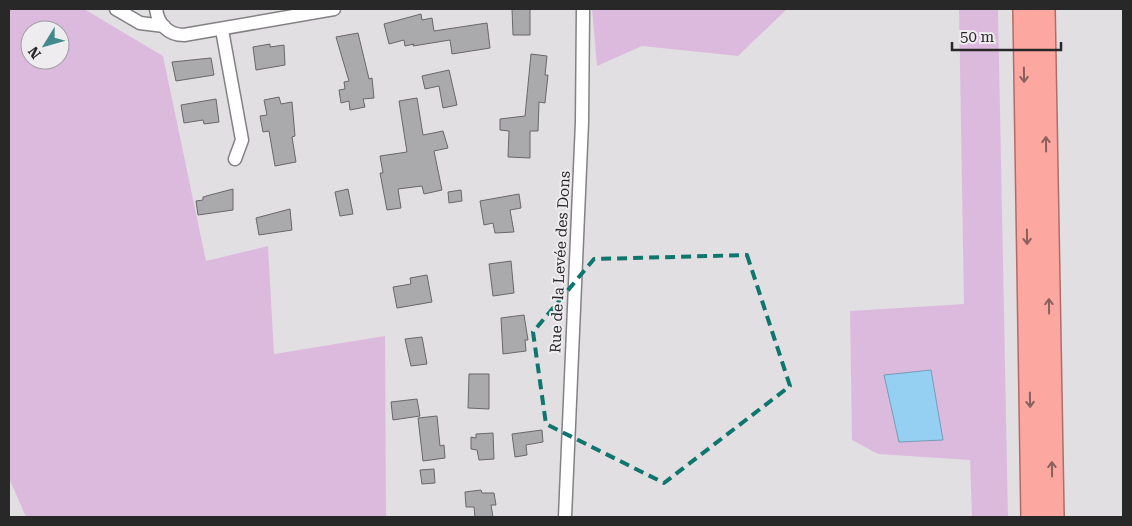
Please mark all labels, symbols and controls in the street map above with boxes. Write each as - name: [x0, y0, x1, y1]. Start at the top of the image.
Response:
- north arrow: [20, 20, 70, 70]
- scale bar: [952, 20, 1061, 52]
- text: 50 m: [960, 28, 995, 46]
- text: N: [25, 44, 44, 62]
- one-way arrow: [1019, 66, 1029, 83]
- one-way arrow: [1041, 136, 1051, 152]
- street label: Rue de la Levée des Dons: [546, 170, 574, 354]
- one-way arrow: [1022, 229, 1032, 245]
- one-way arrow: [1044, 298, 1053, 314]
- one-way arrow: [1025, 392, 1034, 408]
- one-way arrow: [1047, 461, 1057, 477]

